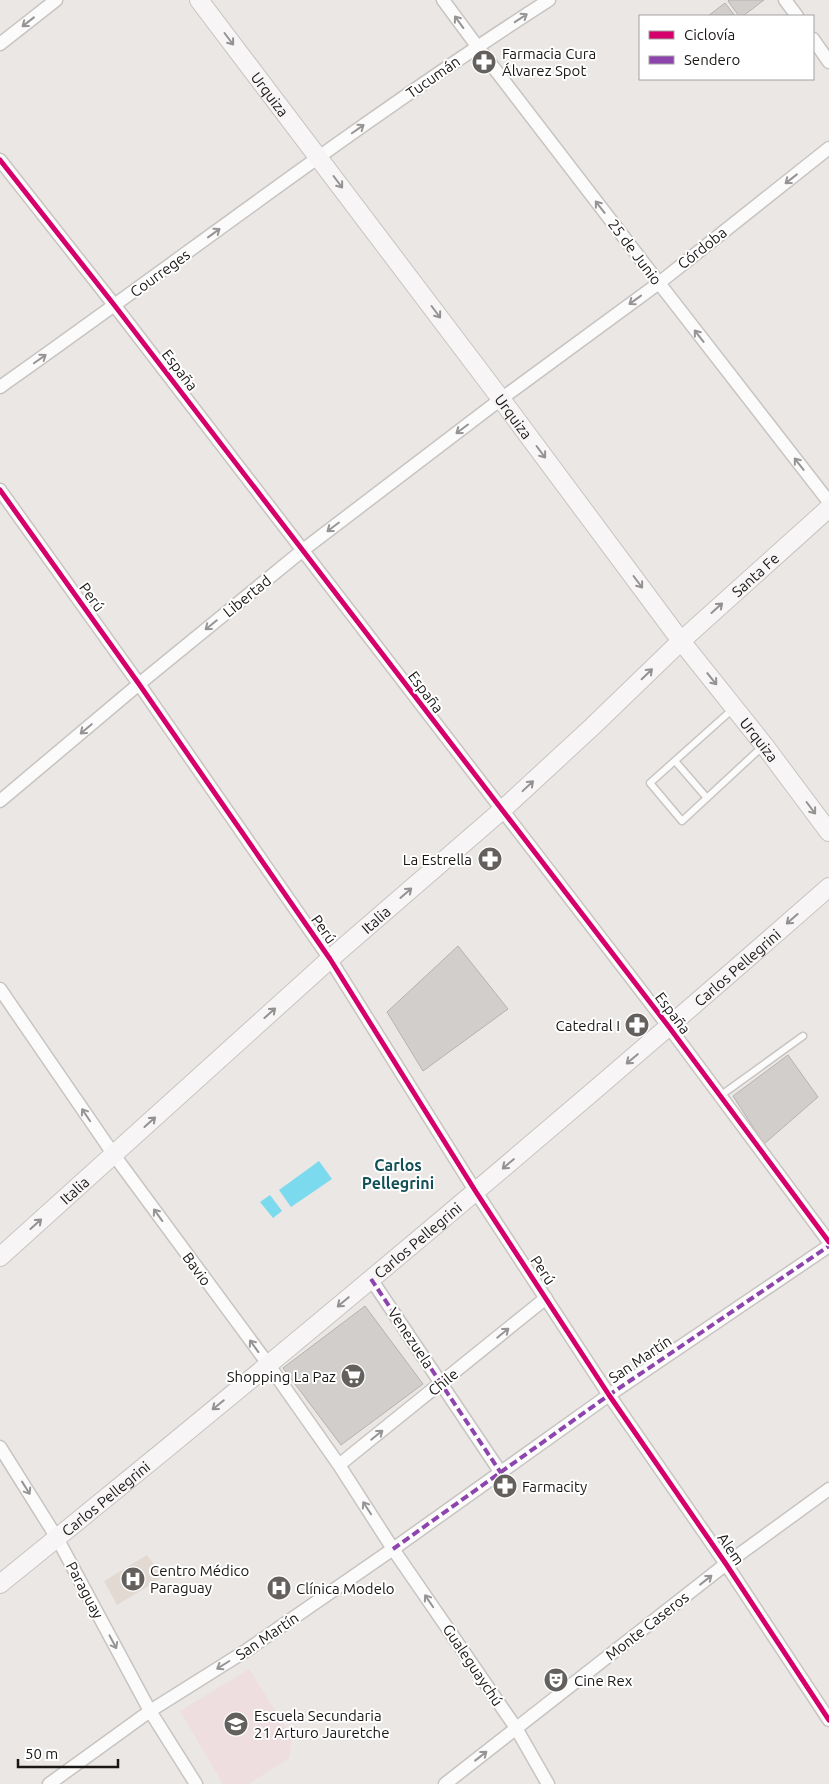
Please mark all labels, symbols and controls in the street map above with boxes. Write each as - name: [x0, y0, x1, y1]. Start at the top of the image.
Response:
- one-way arrow: [514, 12, 528, 22]
- one-way arrow: [454, 15, 464, 29]
- legend: [639, 15, 814, 80]
- one-way arrow: [22, 17, 35, 28]
- text: Ciclovía: [684, 26, 735, 43]
- one-way arrow: [224, 32, 234, 46]
- place label: Farmacia Cura Álvarez Spot: [502, 45, 596, 79]
- pharmacy icon: Farmacia Cura Álvarez Spot: [471, 49, 497, 75]
- text: Sendero: [684, 51, 740, 68]
- street label: Tucumán: [403, 52, 463, 102]
- street label: Urquiza: [248, 68, 293, 120]
- one-way arrow: [351, 124, 365, 134]
- one-way arrow: [785, 173, 798, 184]
- one-way arrow: [332, 175, 343, 188]
- one-way arrow: [595, 201, 606, 214]
- street label: 25 de Junio: [605, 216, 665, 288]
- street label: Córdoba: [674, 224, 730, 272]
- one-way arrow: [207, 228, 221, 238]
- street label: Courreges: [127, 246, 193, 300]
- one-way arrow: [629, 295, 642, 306]
- one-way arrow: [430, 305, 441, 318]
- one-way arrow: [694, 330, 705, 343]
- street label: España: [159, 346, 201, 394]
- one-way arrow: [33, 354, 47, 364]
- street label: Urquiza: [492, 391, 536, 442]
- one-way arrow: [456, 423, 469, 434]
- one-way arrow: [535, 445, 546, 458]
- one-way arrow: [794, 457, 804, 471]
- one-way arrow: [326, 522, 340, 532]
- street label: Santa Fe: [728, 549, 782, 600]
- street label: Libertad: [220, 572, 274, 620]
- one-way arrow: [633, 575, 643, 589]
- street label: Perú: [76, 579, 108, 615]
- one-way arrow: [711, 602, 724, 614]
- one-way arrow: [205, 620, 218, 631]
- street label: España: [405, 668, 447, 716]
- one-way arrow: [640, 668, 653, 680]
- one-way arrow: [706, 672, 717, 685]
- street label: Urquiza: [737, 714, 782, 765]
- one-way arrow: [79, 723, 92, 734]
- one-way arrow: [522, 780, 535, 792]
- one-way arrow: [805, 801, 816, 814]
- pharmacy icon: La Estrella: [477, 846, 503, 872]
- place label: La Estrella: [403, 851, 472, 868]
- one-way arrow: [400, 887, 413, 898]
- street label: Italia: [358, 902, 394, 937]
- street label: Perú: [308, 911, 340, 947]
- one-way arrow: [786, 913, 799, 925]
- street label: Carlos Pellegrini: [690, 925, 784, 1009]
- street label: España: [652, 989, 694, 1037]
- one-way arrow: [264, 1007, 277, 1019]
- pharmacy icon: Catedral I: [624, 1012, 650, 1038]
- place label: Catedral I: [556, 1017, 620, 1034]
- one-way arrow: [625, 1053, 638, 1065]
- one-way arrow: [81, 1108, 91, 1122]
- one-way arrow: [143, 1116, 156, 1128]
- district label: Carlos Pellegrini: [362, 1156, 434, 1192]
- one-way arrow: [502, 1159, 515, 1170]
- street label: Italia: [56, 1173, 92, 1207]
- street label: Carlos Pellegrini: [371, 1199, 465, 1282]
- one-way arrow: [153, 1208, 163, 1222]
- one-way arrow: [30, 1218, 43, 1230]
- street label: Bavio: [179, 1249, 215, 1289]
- street label: Perú: [527, 1252, 559, 1288]
- one-way arrow: [337, 1296, 350, 1307]
- street label: Venezuela: [385, 1304, 437, 1372]
- one-way arrow: [497, 1327, 510, 1338]
- street label: San Martín: [605, 1332, 675, 1386]
- one-way arrow: [249, 1339, 259, 1353]
- supermarket icon: Shopping La Paz: [340, 1363, 366, 1389]
- street label: Chile: [425, 1365, 461, 1399]
- place label: Shopping La Paz: [227, 1368, 336, 1385]
- one-way arrow: [211, 1400, 224, 1411]
- one-way arrow: [370, 1429, 383, 1440]
- street label: Carlos Pellegrini: [58, 1457, 153, 1539]
- pharmacy icon: Farmacity: [492, 1473, 518, 1499]
- place label: Farmacity: [522, 1478, 587, 1495]
- one-way arrow: [21, 1481, 31, 1495]
- one-way arrow: [362, 1502, 372, 1516]
- street label: Alem: [714, 1530, 748, 1568]
- street label: Paraguay: [63, 1559, 107, 1621]
- place label: Centro Médico Paraguay: [150, 1562, 249, 1596]
- hospital icon: Centro Médico Paraguay: [120, 1566, 146, 1592]
- one-way arrow: [699, 1574, 712, 1585]
- hospital icon: Clínica Modelo: [266, 1575, 292, 1601]
- place label: Clínica Modelo: [296, 1580, 395, 1597]
- street label: Monte Caseros: [602, 1588, 692, 1664]
- one-way arrow: [424, 1595, 434, 1609]
- street label: San Martín: [232, 1609, 302, 1663]
- street label: Gualeguaychú: [439, 1621, 507, 1709]
- one-way arrow: [109, 1635, 119, 1649]
- one-way arrow: [216, 1660, 230, 1671]
- theatre icon: Cine Rex: [543, 1667, 569, 1693]
- place label: Cine Rex: [574, 1672, 633, 1689]
- place label: Escuela Secundaria 21 Arturo Jauretche: [254, 1707, 389, 1741]
- school or university icon: Escuela Secundaria 21 Arturo Jauretche: [223, 1711, 249, 1737]
- scale bar: [18, 1736, 118, 1768]
- text: 50 m: [25, 1745, 58, 1762]
- one-way arrow: [474, 1751, 487, 1762]

